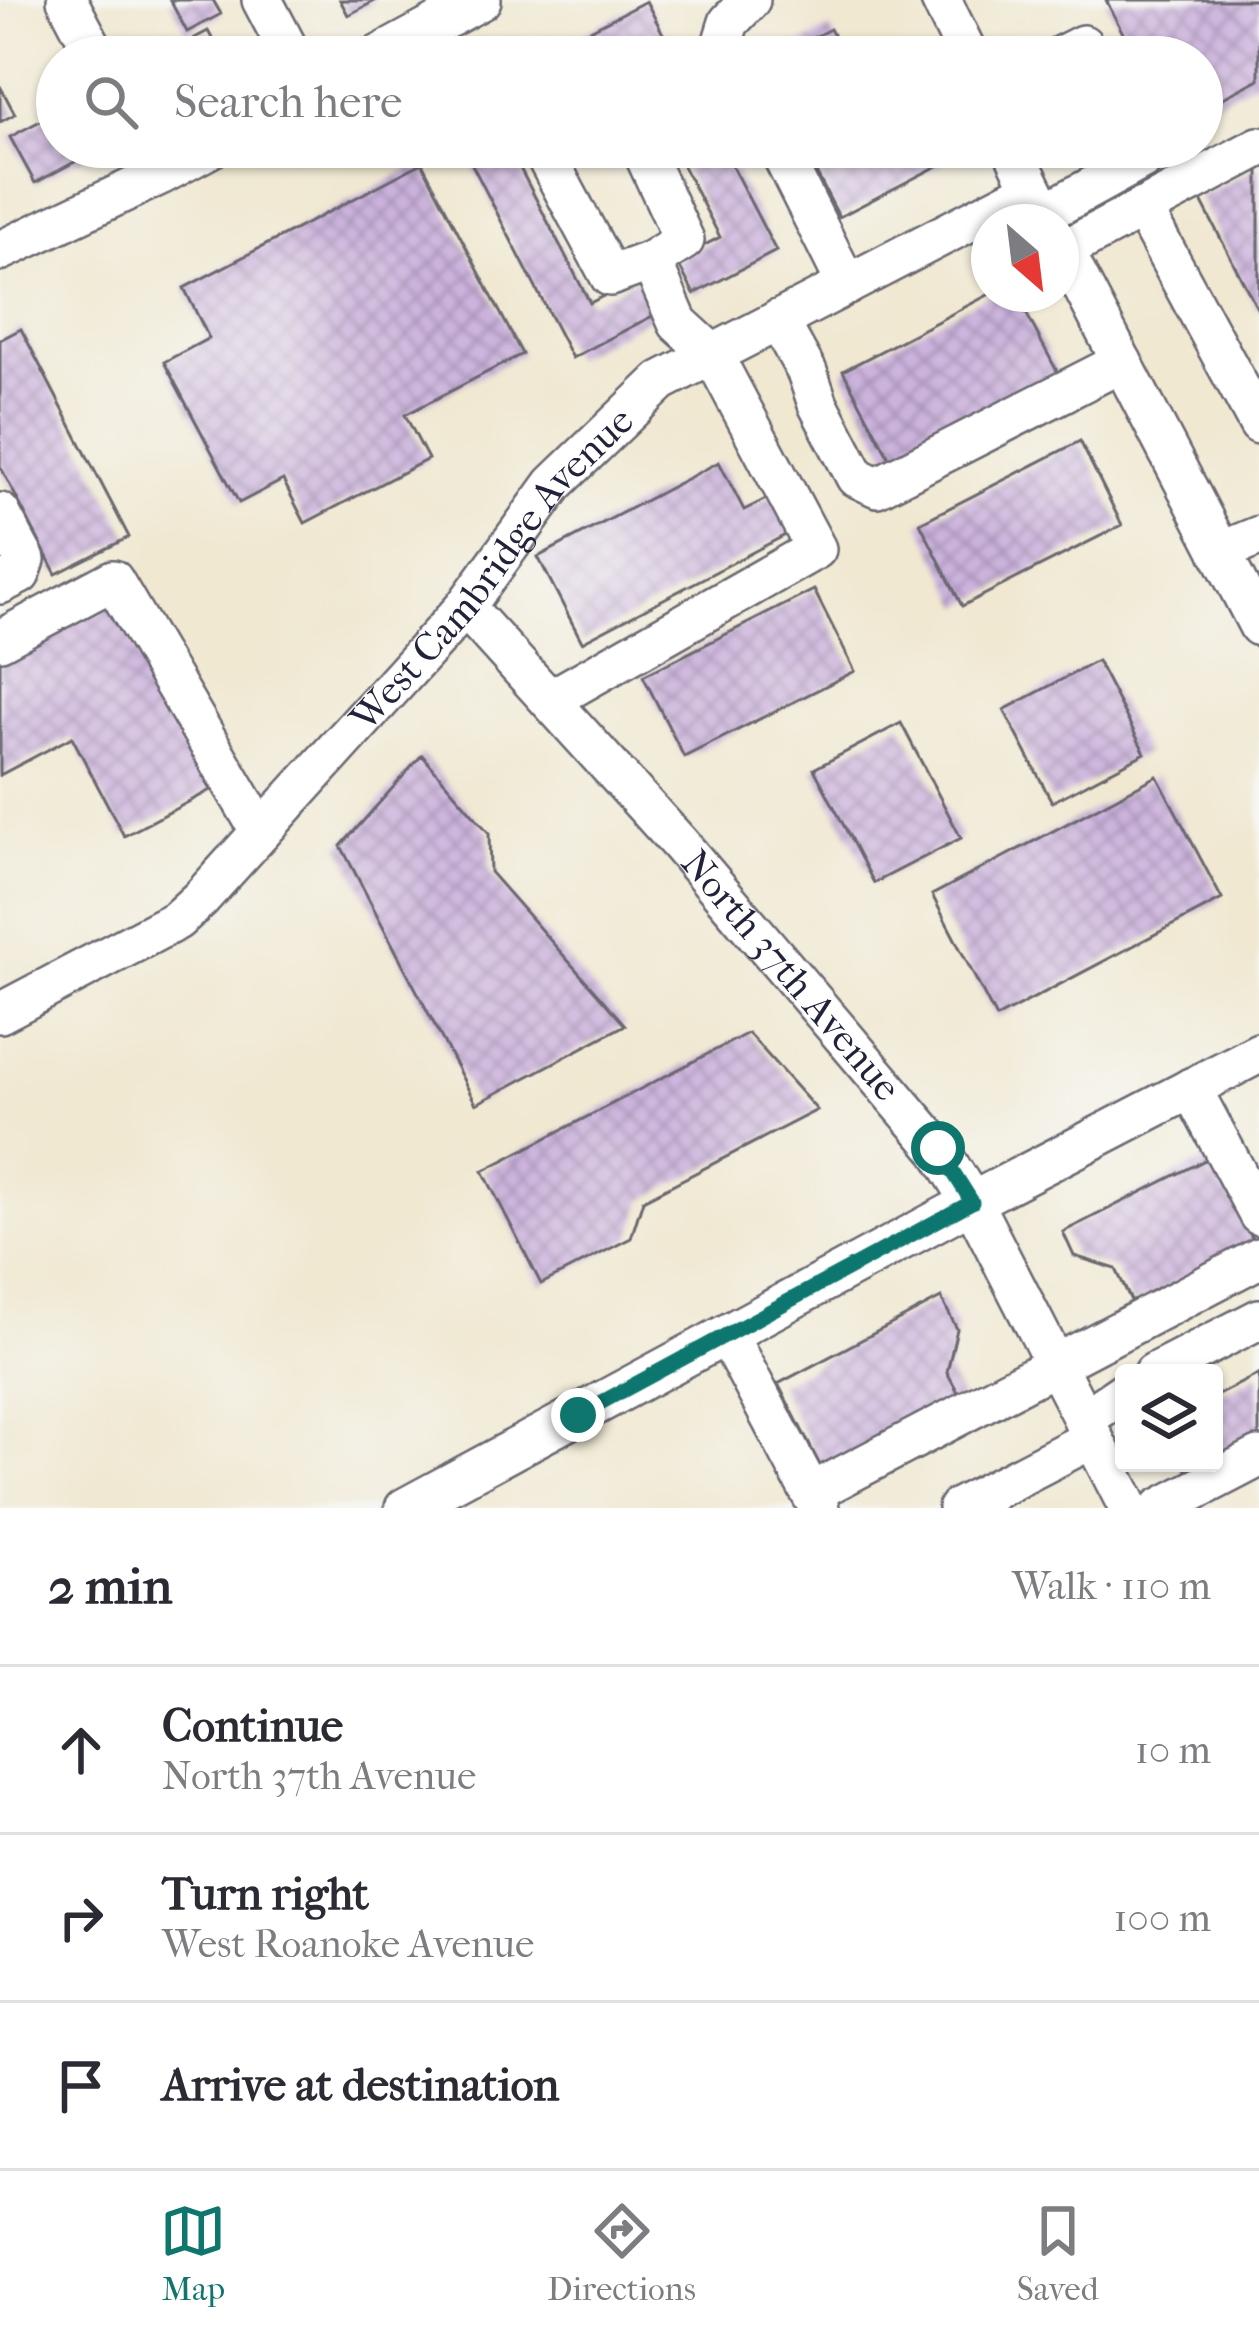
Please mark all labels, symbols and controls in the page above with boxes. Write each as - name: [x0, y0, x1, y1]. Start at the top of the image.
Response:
- search box: [36, 36, 1223, 168]
- icon: search: [78, 69, 144, 135]
- text: Search here: [174, 76, 402, 129]
- north arrow: [971, 204, 1079, 312]
- street label: West Cambridge Avenue: [340, 398, 643, 741]
- street label: North 37th Avenue: [672, 840, 911, 1110]
- route start: [911, 1121, 965, 1175]
- map controls: [1115, 1364, 1223, 1472]
- button: layers: [1115, 1364, 1223, 1472]
- route end: [551, 1388, 605, 1442]
- text: 2 min: [48, 1556, 172, 1616]
- text: Walk · 110 m: [1012, 1563, 1211, 1609]
- text: Continue: [162, 1700, 343, 1753]
- icon: ahead: [48, 1717, 114, 1783]
- text: 10 m: [1135, 1727, 1211, 1773]
- text: North 37th Avenue: [162, 1753, 476, 1799]
- text: Turn right: [162, 1868, 369, 1921]
- icon: right: [48, 1885, 114, 1951]
- text: 100 m: [1113, 1895, 1211, 1941]
- text: West Roanoke Avenue: [162, 1921, 534, 1967]
- icon: arrive: [48, 2053, 114, 2119]
- text: Arrive at destination: [162, 2059, 559, 2112]
- tab: Map: [160, 2198, 226, 2309]
- tab: Directions: [547, 2198, 696, 2309]
- tab: Saved: [1017, 2198, 1099, 2309]

